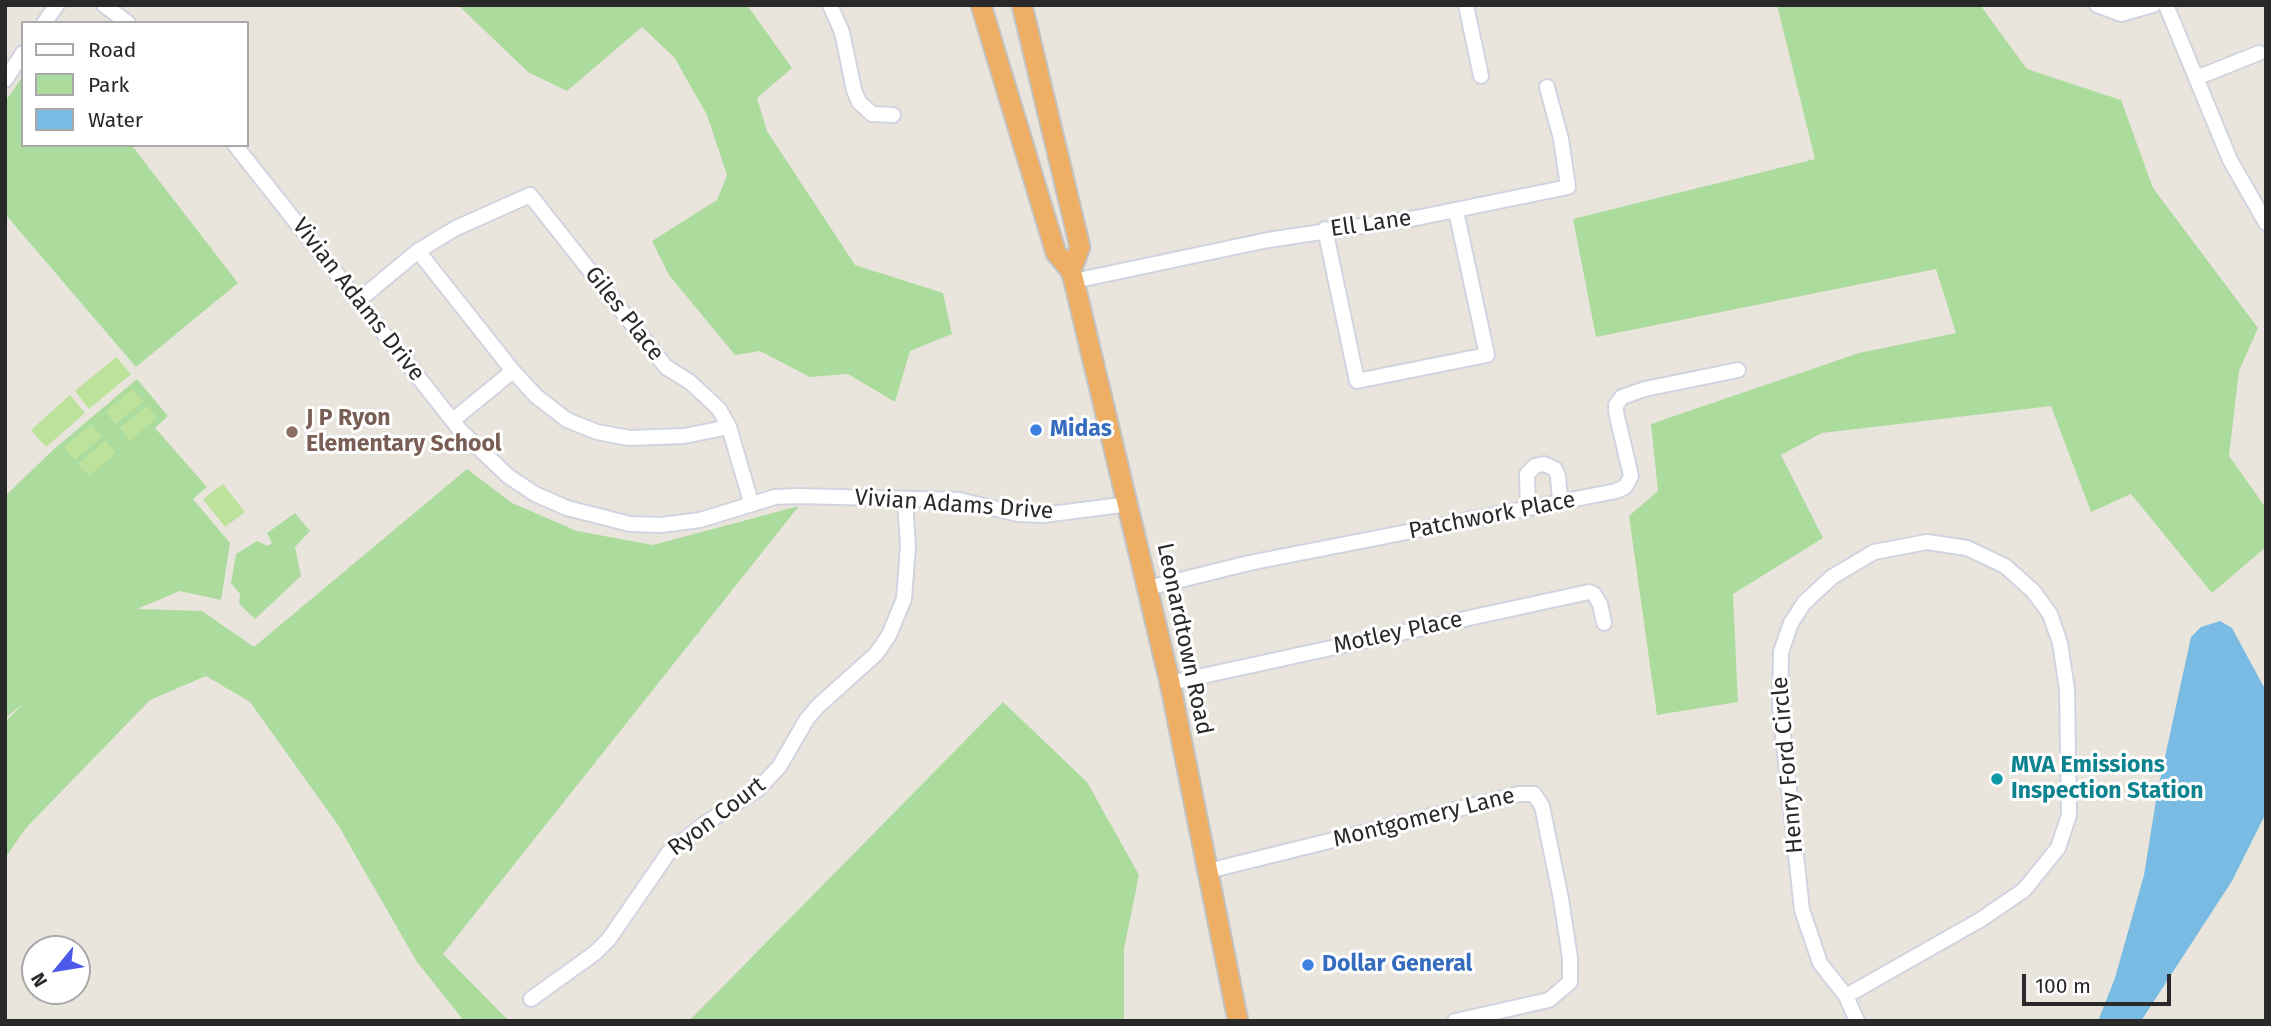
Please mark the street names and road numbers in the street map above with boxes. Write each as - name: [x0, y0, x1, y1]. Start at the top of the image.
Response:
- street label: Ell Lane: [1329, 205, 1413, 243]
- street label: Vivian Adams Drive: [286, 213, 430, 387]
- street label: Giles Place: [579, 261, 669, 367]
- street label: Vivian Adams Drive: [854, 484, 1054, 526]
- street label: Patchwork Place: [1406, 486, 1578, 546]
- street label: Leonardtown Road: [1150, 541, 1218, 737]
- street label: Motley Place: [1331, 606, 1465, 660]
- street label: Henry Ford Circle: [1767, 675, 1809, 855]
- street label: Ryon Court: [663, 772, 771, 862]
- street label: Montgomery Lane: [1330, 782, 1518, 854]

